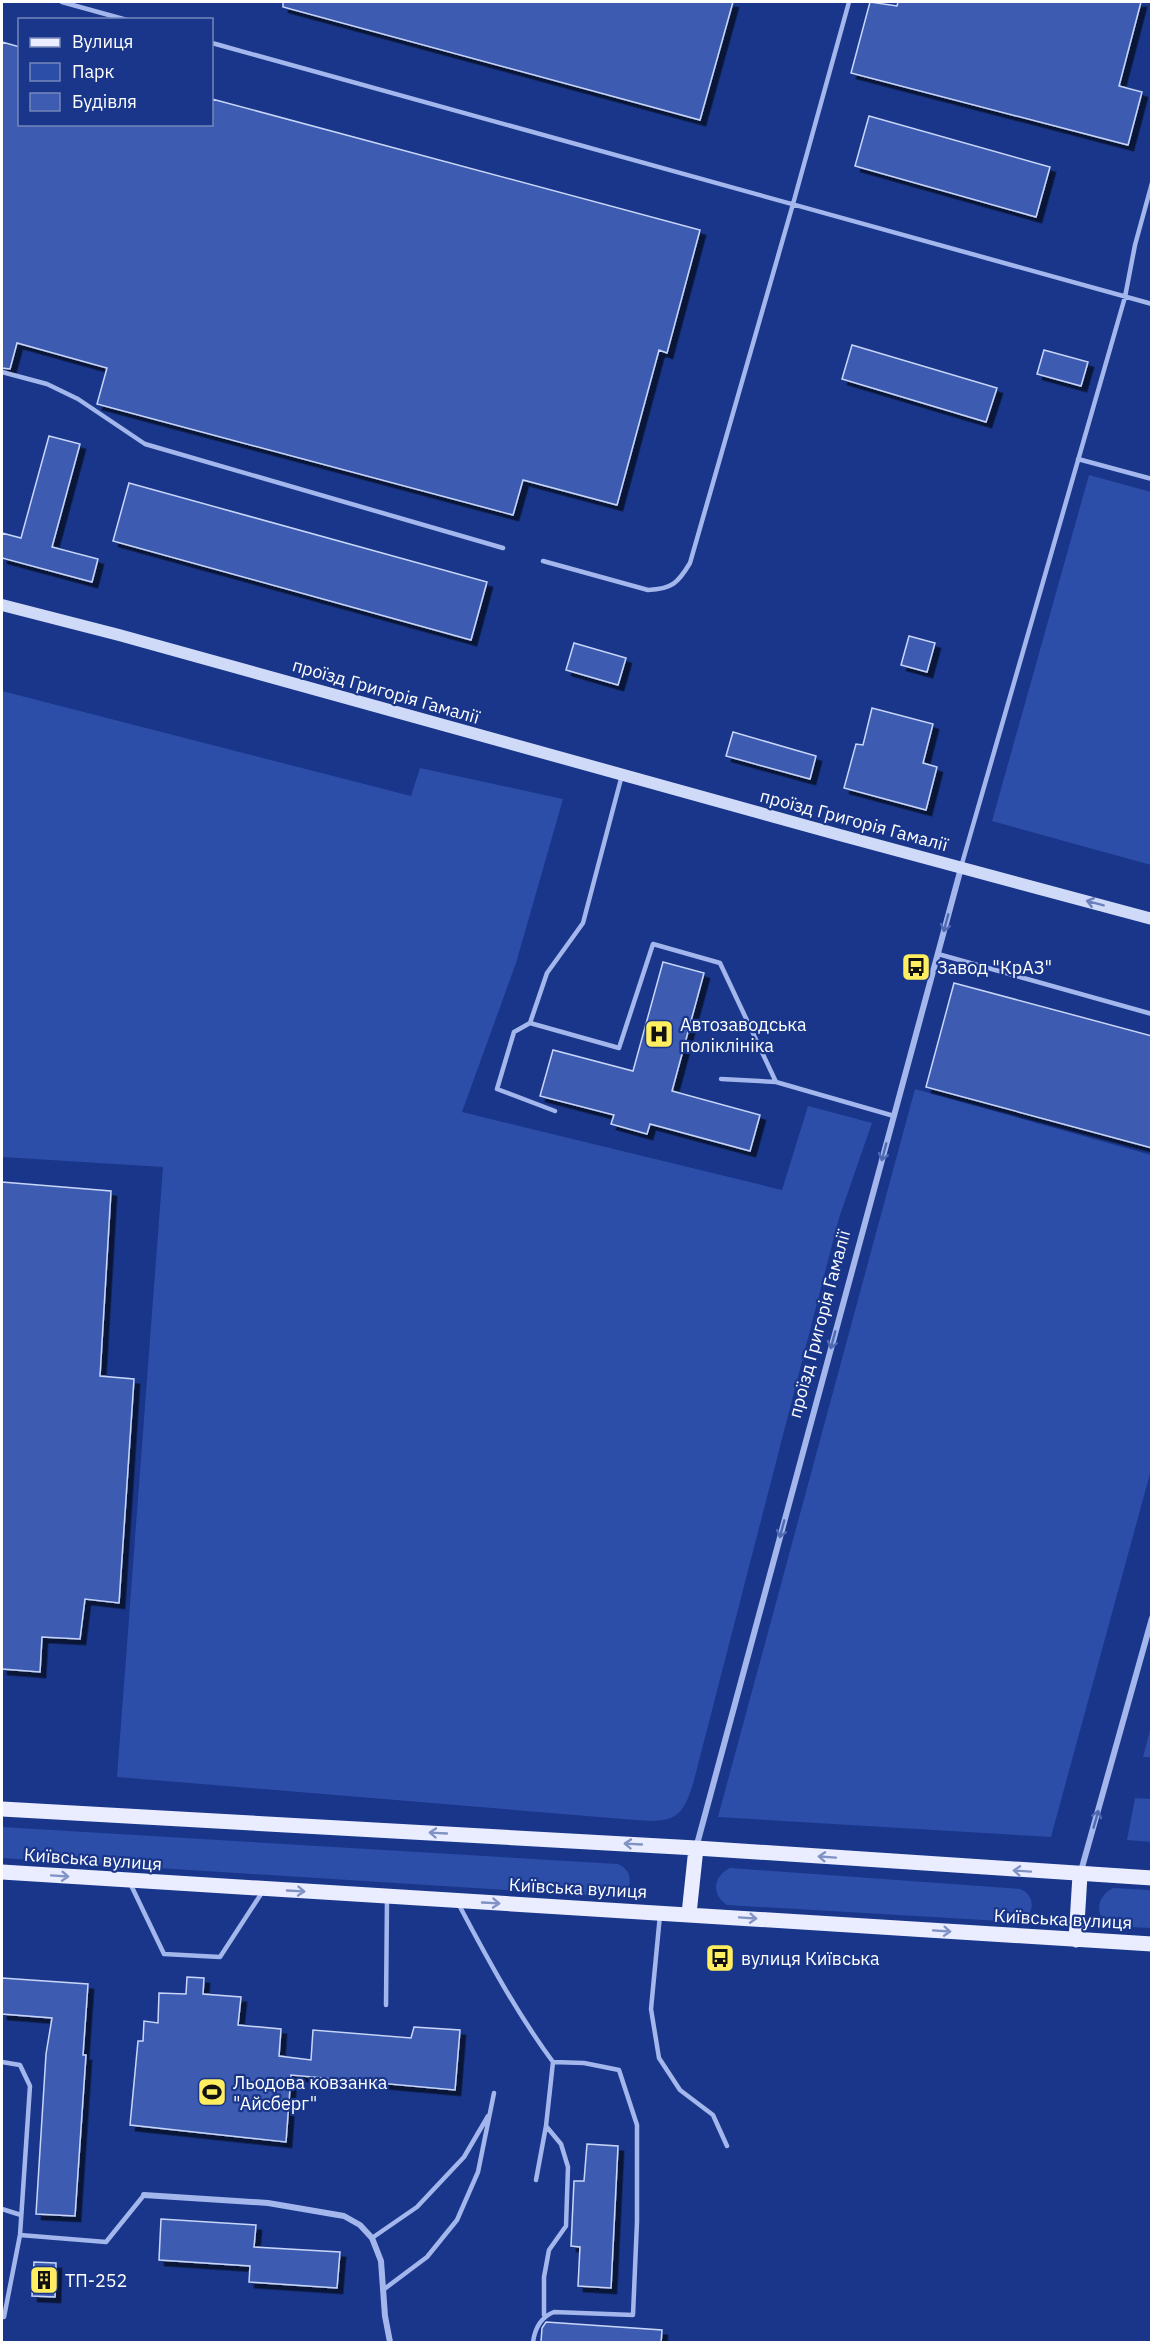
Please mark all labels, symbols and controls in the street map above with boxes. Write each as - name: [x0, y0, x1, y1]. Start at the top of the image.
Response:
- legend: [18, 18, 213, 126]
- text: Вулиця: [72, 30, 133, 53]
- text: Парк: [72, 60, 115, 83]
- text: Будівля: [72, 90, 137, 113]
- street label: проїзд Григорія Гамалії: [290, 653, 483, 729]
- street label: проїзд Григорія Гамалії: [758, 784, 951, 856]
- one-way arrow: [1086, 897, 1105, 909]
- one-way arrow: [940, 914, 951, 933]
- bus stop icon: Завод "КрАЗ": [900, 951, 932, 983]
- place label: Завод "КрАЗ": [937, 956, 1052, 979]
- place label: Автозаводська поліклініка: [680, 1013, 807, 1057]
- hospital icon: Автозаводська поліклініка: [643, 1018, 675, 1050]
- one-way arrow: [878, 1142, 889, 1161]
- street label: проїзд Григорія Гамалії: [783, 1227, 855, 1420]
- one-way arrow: [827, 1331, 838, 1350]
- one-way arrow: [776, 1519, 787, 1538]
- one-way arrow: [1090, 1809, 1102, 1828]
- one-way arrow: [428, 1828, 448, 1839]
- one-way arrow: [623, 1839, 643, 1850]
- street label: Київська вулиця: [23, 1843, 163, 1875]
- one-way arrow: [818, 1851, 838, 1862]
- one-way arrow: [1012, 1865, 1032, 1876]
- one-way arrow: [49, 1871, 69, 1882]
- street label: Київська вулиця: [508, 1873, 648, 1903]
- one-way arrow: [286, 1886, 306, 1897]
- one-way arrow: [481, 1897, 501, 1908]
- street label: Київська вулиця: [993, 1904, 1133, 1934]
- one-way arrow: [737, 1913, 757, 1924]
- one-way arrow: [932, 1926, 952, 1937]
- bus stop icon: вулиця Київська: [704, 1942, 736, 1974]
- place label: вулиця Київська: [741, 1947, 880, 1970]
- place label: Льодова ковзанка "Айсберг": [233, 2071, 388, 2115]
- sports icon: Льодова ковзанка "Айсберг": [196, 2076, 228, 2108]
- building icon: ТП-252: [28, 2264, 60, 2296]
- place label: ТП-252: [65, 2269, 127, 2292]

